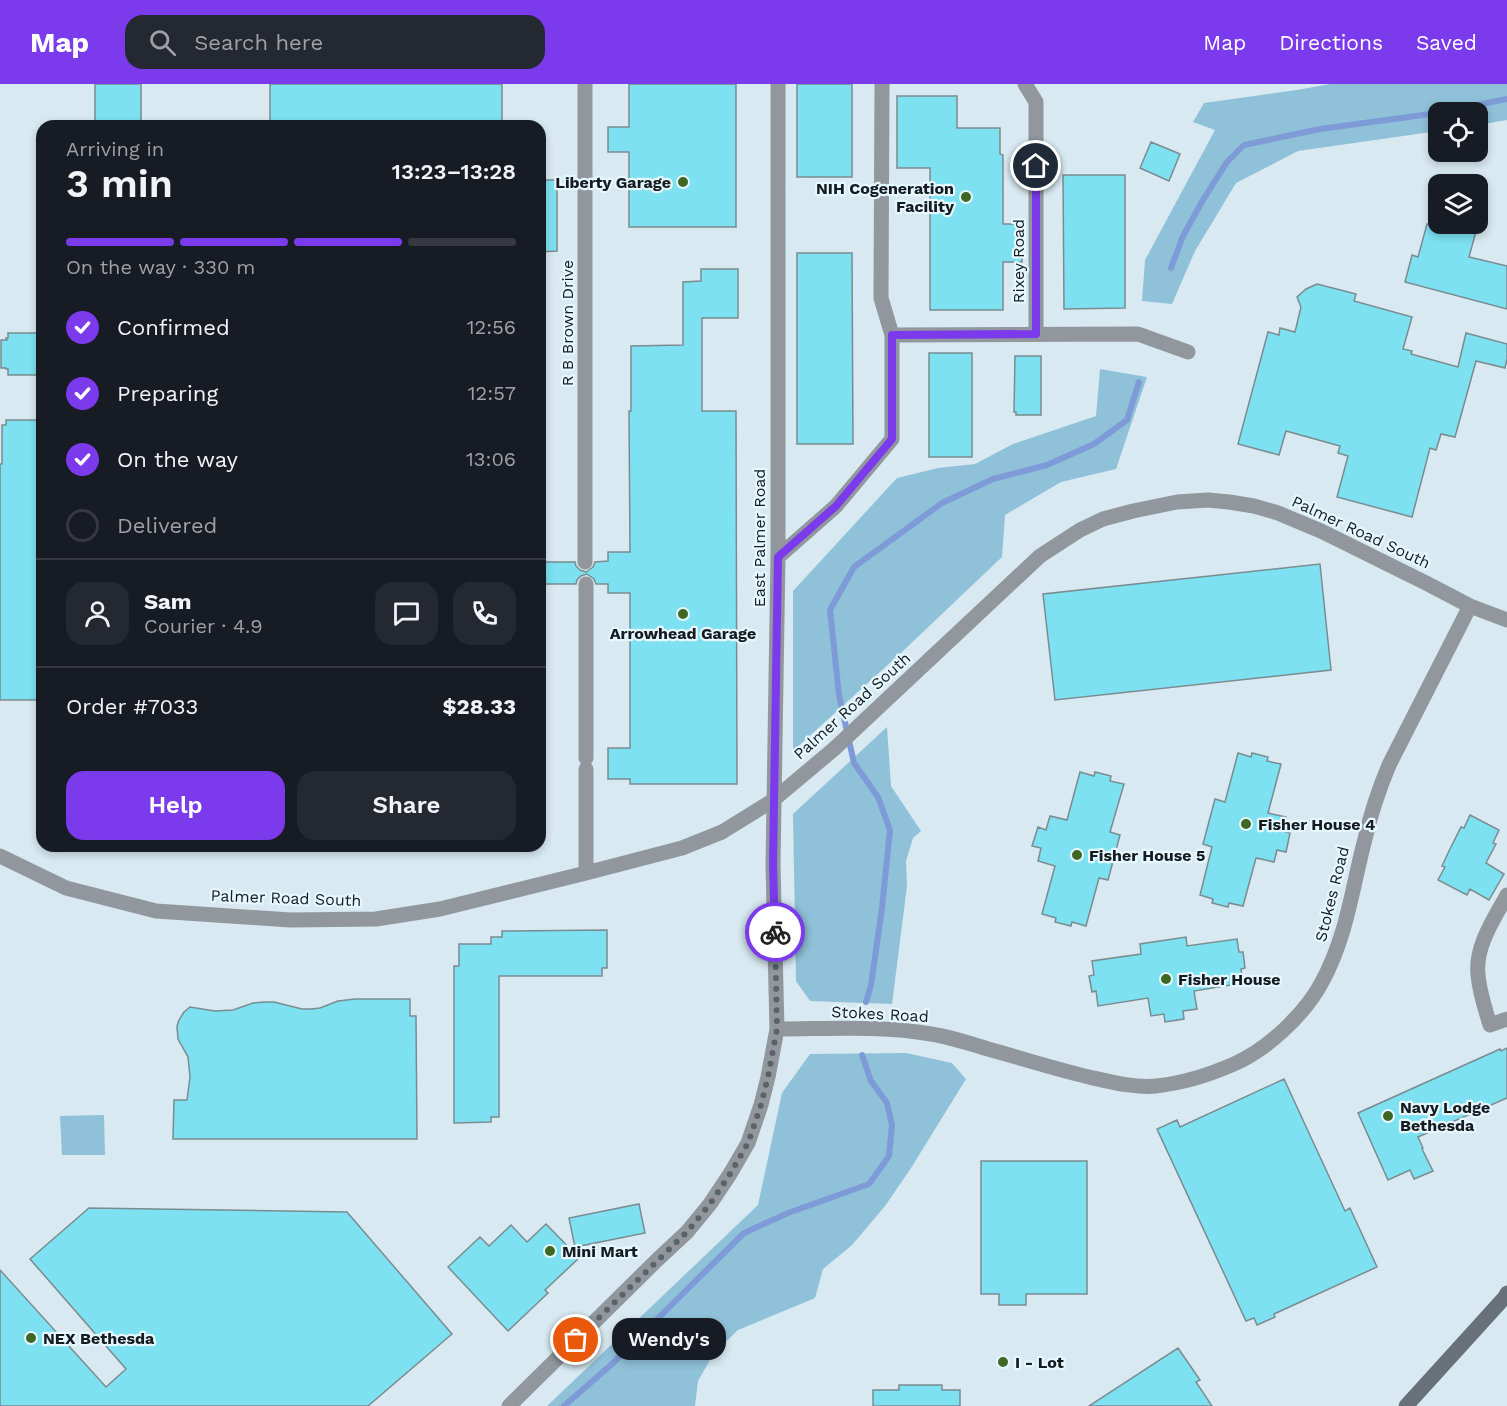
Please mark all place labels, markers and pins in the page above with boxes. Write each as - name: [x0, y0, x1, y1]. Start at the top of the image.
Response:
- pin: [1010, 140, 1061, 191]
- place label: Liberty Garage: [555, 173, 671, 192]
- marker: Liberty Garage: [676, 175, 690, 189]
- place label: NIH Cogeneration Facility: [816, 179, 955, 216]
- marker: NIH Cogeneration Facility: [959, 190, 973, 204]
- marker: Arrowhead Garage: [676, 607, 690, 621]
- place label: Arrowhead Garage: [610, 624, 756, 643]
- place label: Fisher House 4: [1258, 815, 1375, 834]
- marker: Fisher House 4: [1239, 817, 1253, 831]
- place label: Fisher House 5: [1089, 846, 1205, 865]
- marker: Fisher House 5: [1070, 848, 1084, 862]
- place label: Fisher House: [1178, 970, 1280, 989]
- marker: Fisher House: [1159, 972, 1173, 986]
- place label: Navy Lodge Bethesda: [1400, 1098, 1490, 1135]
- marker: Navy Lodge Bethesda: [1381, 1109, 1395, 1123]
- place label: Mini Mart: [562, 1242, 638, 1261]
- marker: Mini Mart: [543, 1244, 557, 1258]
- pin: [550, 1314, 601, 1365]
- callout: Wendy's: [612, 1319, 726, 1361]
- place label: NEX Bethesda: [43, 1329, 155, 1348]
- marker: NEX Bethesda: [24, 1331, 38, 1345]
- place label: I - Lot: [1015, 1353, 1064, 1372]
- marker: I - Lot: [996, 1355, 1010, 1369]

